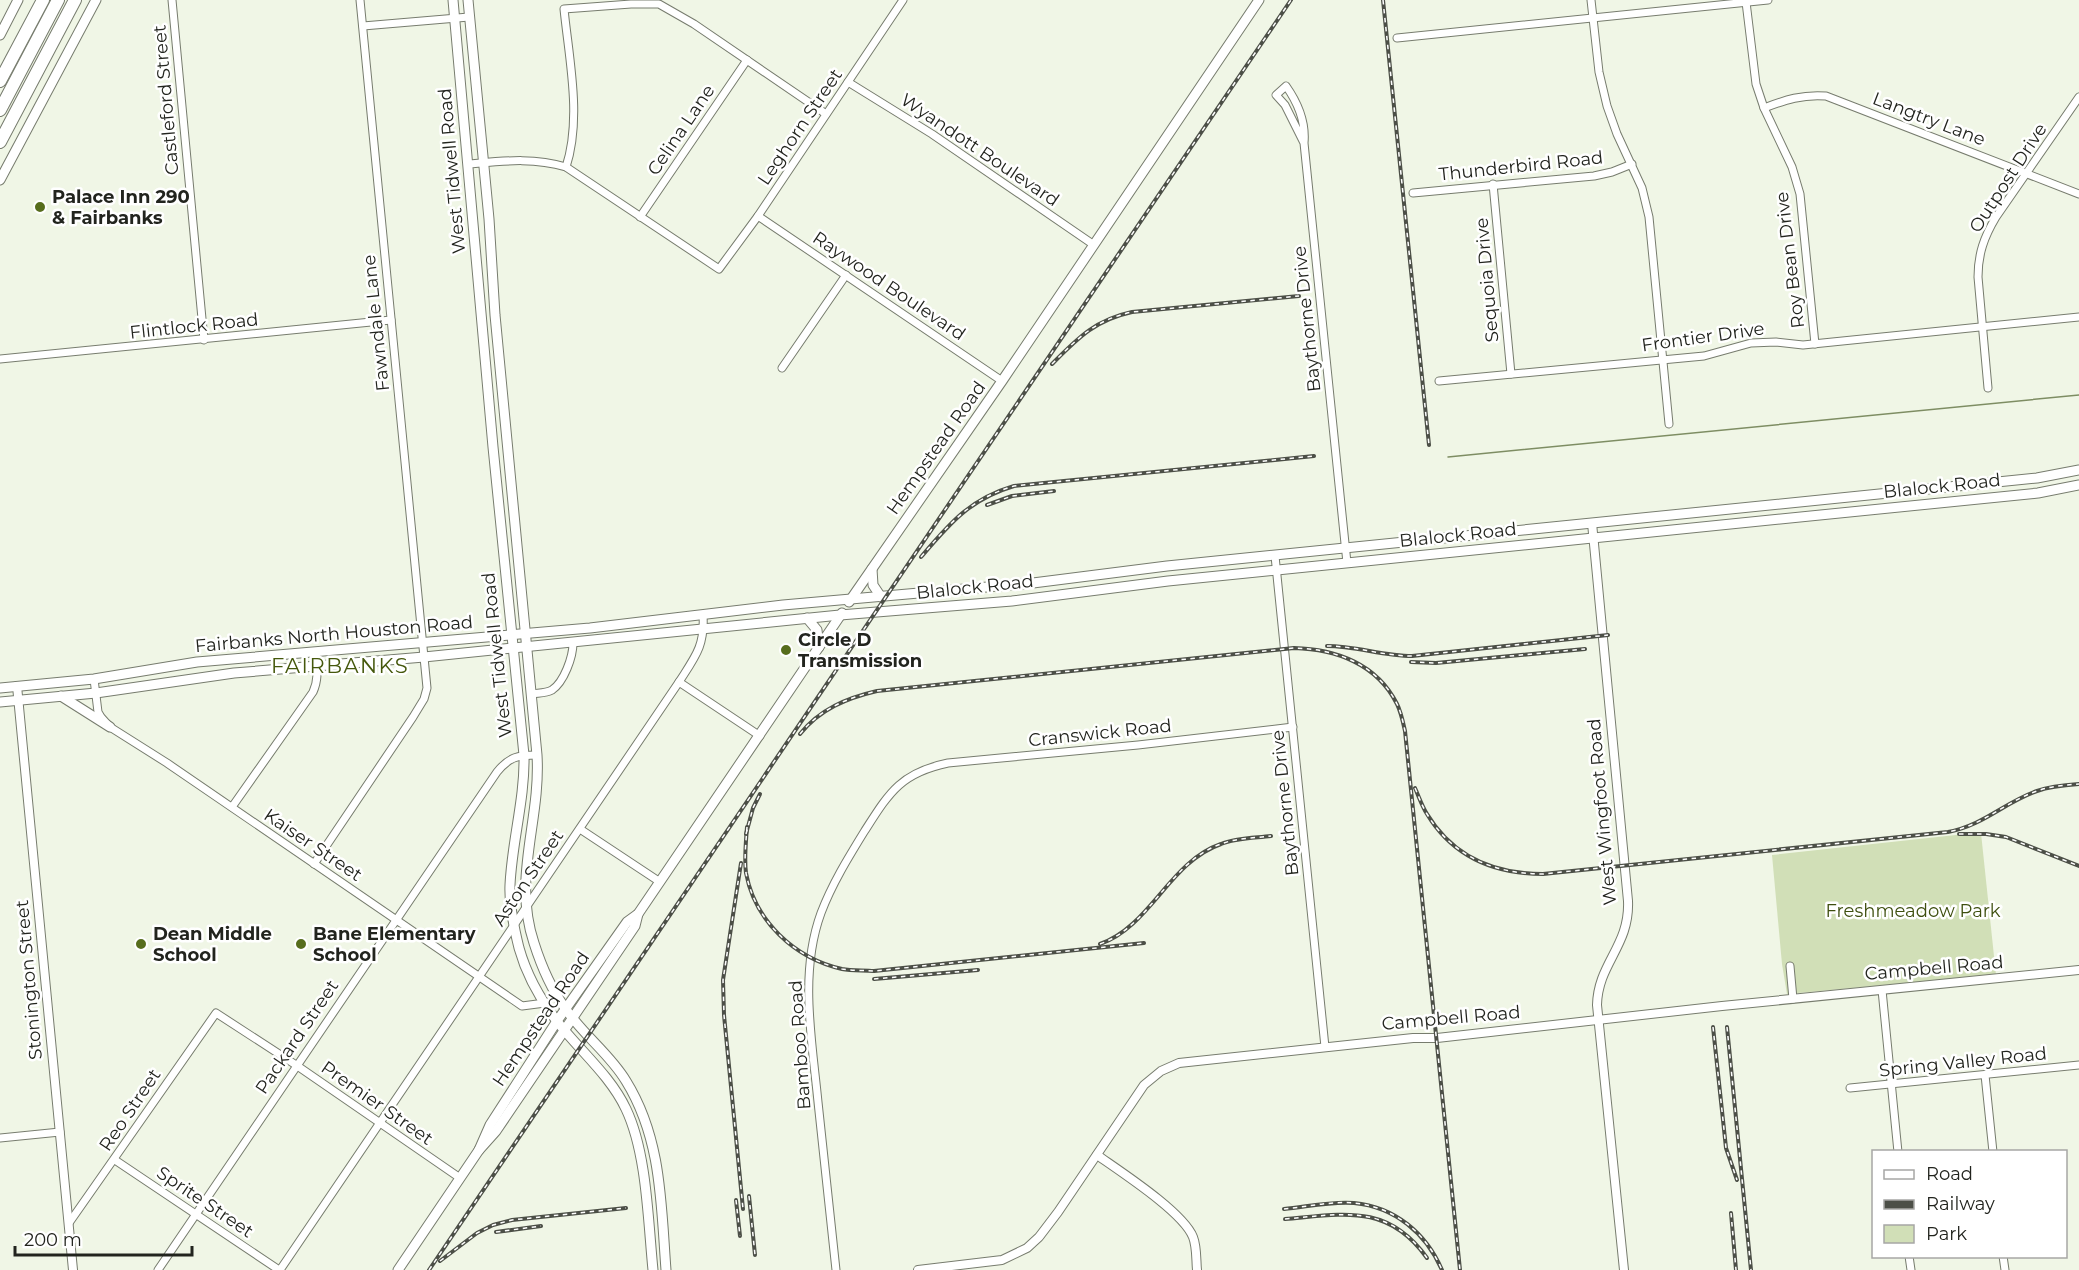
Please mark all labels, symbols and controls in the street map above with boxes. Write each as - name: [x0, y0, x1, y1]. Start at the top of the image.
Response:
- street label: Castleford Street: [148, 24, 184, 176]
- street label: Leghorn Street: [753, 65, 847, 189]
- street label: Celina Lane: [643, 80, 719, 180]
- street label: West Tidwell Road: [434, 87, 470, 255]
- street label: Langtry Lane: [1870, 87, 1989, 151]
- street label: Wyandott Boulevard: [897, 89, 1063, 211]
- street label: Outpost Drive: [1964, 119, 2052, 237]
- street label: Thunderbird Road: [1438, 146, 1604, 186]
- place label: Palace Inn 290 & Fairbanks: [52, 186, 190, 229]
- street label: Roy Bean Drive: [1771, 190, 1809, 330]
- marker: Palace Inn 290 & Fairbanks: [33, 200, 47, 214]
- street label: Sequoia Drive: [1471, 217, 1503, 343]
- street label: Raywood Boulevard: [808, 227, 970, 345]
- street label: Baythorne Drive: [1288, 245, 1326, 393]
- street label: Fawndale Lane: [358, 254, 394, 392]
- street label: Flintlock Road: [129, 308, 259, 344]
- street label: Frontier Drive: [1640, 317, 1766, 357]
- street label: Hempstead Road: [882, 377, 990, 519]
- street label: Blalock Road: [1882, 469, 2002, 503]
- street label: Blalock Road: [1398, 518, 1518, 552]
- street label: Blalock Road: [915, 570, 1035, 604]
- street label: West Tidwell Road: [477, 571, 517, 739]
- street label: Fairbanks North Houston Road: [194, 611, 474, 657]
- place label: Circle D Transmission: [798, 629, 922, 672]
- marker: Circle D Transmission: [779, 643, 793, 657]
- district label: FAIRBANKS: [271, 653, 409, 678]
- street label: Cranswick Road: [1027, 715, 1173, 751]
- street label: West Wingfoot Road: [1583, 718, 1621, 906]
- street label: Baythorne Drive: [1266, 729, 1304, 877]
- street label: Kaiser Street: [260, 804, 366, 886]
- street label: Aston Street: [488, 826, 568, 930]
- street label: Stonington Street: [11, 899, 47, 1061]
- park label: Freshmeadow Park: [1825, 900, 2001, 922]
- place label: Dean Middle School: [153, 923, 272, 966]
- place label: Bane Elementary School: [313, 923, 476, 966]
- marker: Dean Middle School: [134, 937, 148, 951]
- marker: Bane Elementary School: [294, 937, 308, 951]
- street label: Hempstead Road: [488, 947, 594, 1091]
- street label: Campbell Road: [1864, 951, 2004, 985]
- street label: Packard Street: [251, 976, 343, 1098]
- street label: Bamboo Road: [784, 979, 816, 1111]
- street label: Campbell Road: [1381, 1001, 1521, 1035]
- street label: Spring Valley Road: [1878, 1042, 2048, 1082]
- street label: Premier Street: [317, 1056, 437, 1150]
- street label: Reo Street: [95, 1065, 165, 1155]
- legend: [1872, 1150, 2067, 1258]
- street label: Sprite Street: [152, 1162, 258, 1242]
- text: Road: [1926, 1163, 1973, 1185]
- text: Railway: [1926, 1193, 1995, 1215]
- scale bar: [15, 1219, 192, 1257]
- text: Park: [1926, 1223, 1967, 1245]
- text: 200 m: [24, 1229, 82, 1251]

